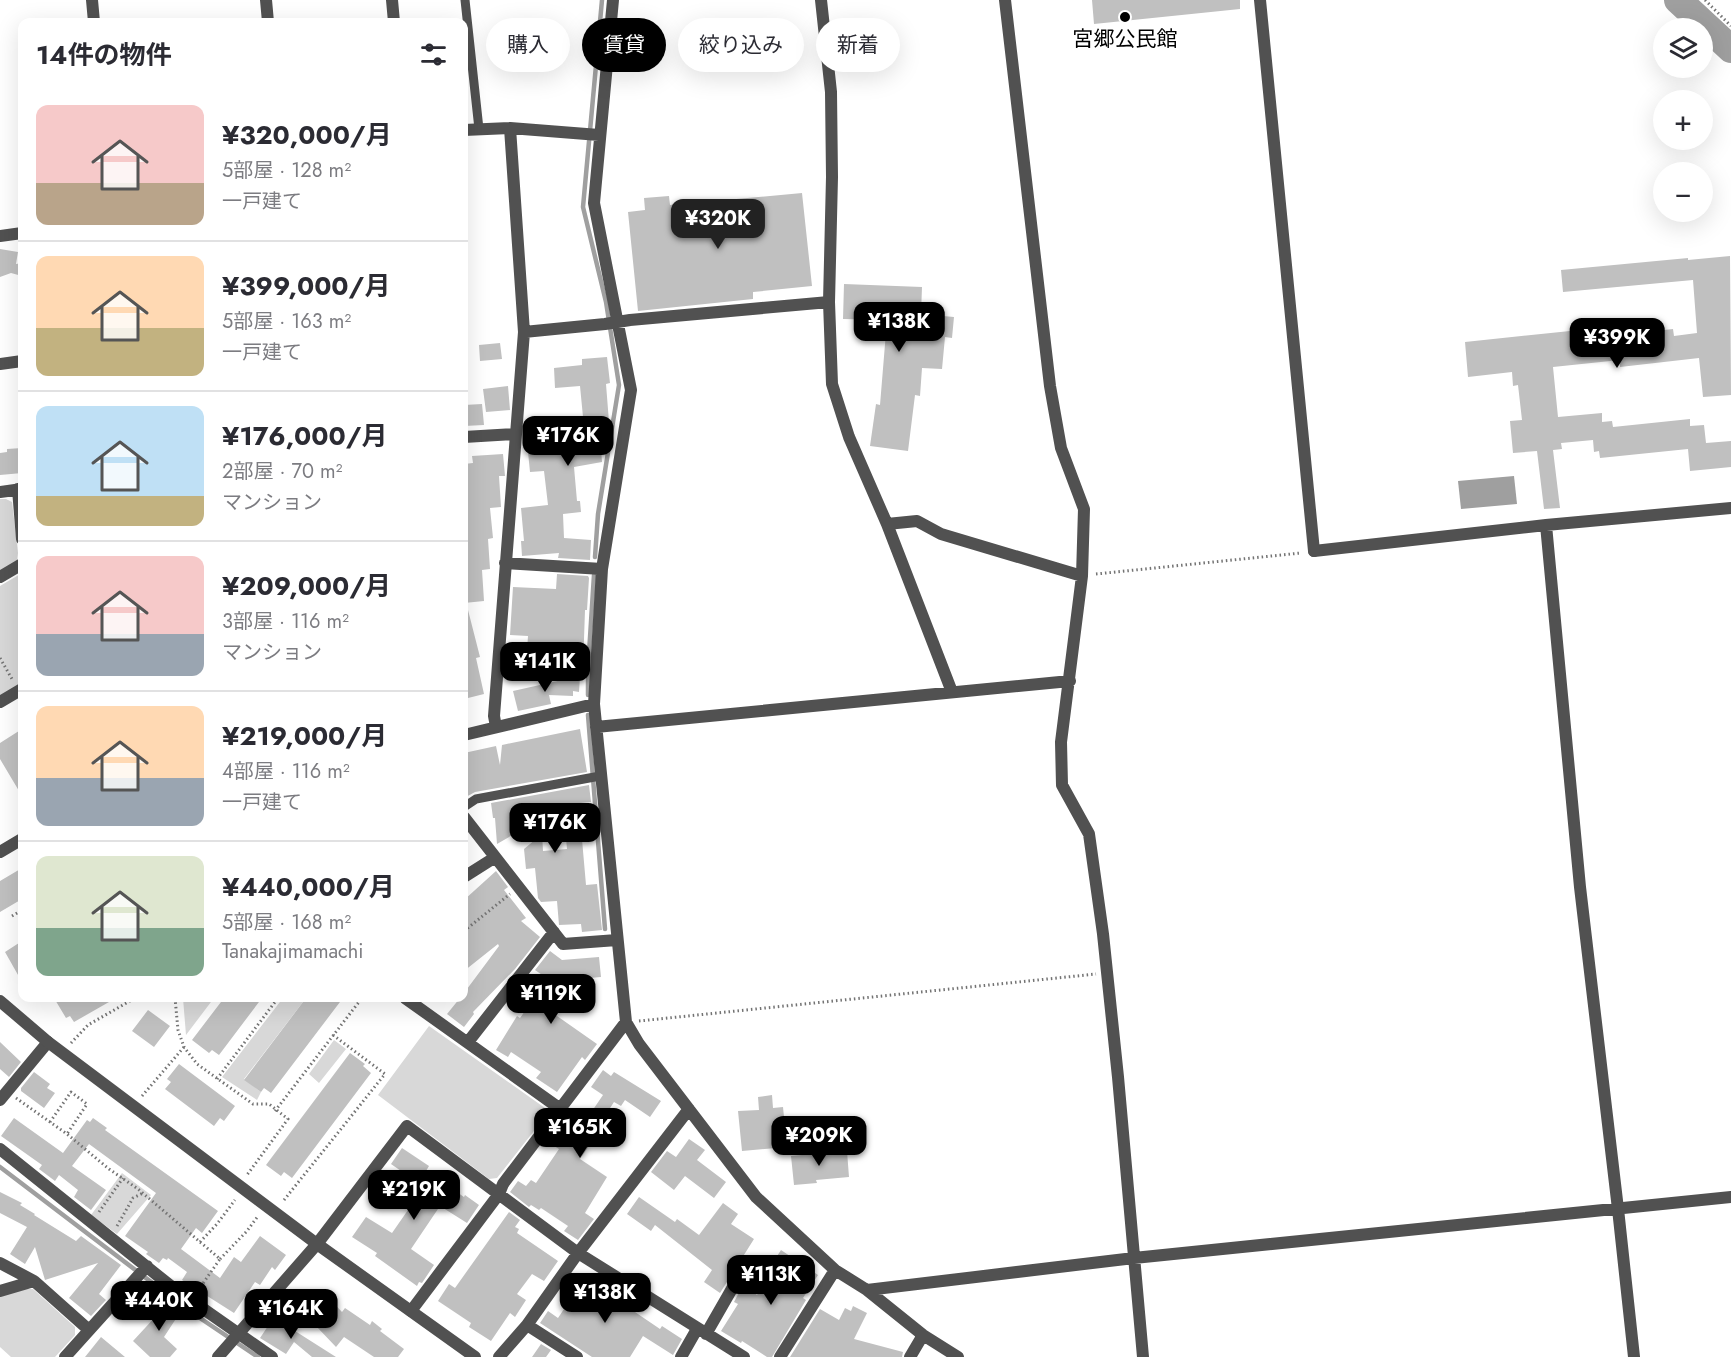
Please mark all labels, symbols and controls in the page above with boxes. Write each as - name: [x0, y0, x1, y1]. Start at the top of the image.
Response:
- marker: 宮郷公民館: [1118, 10, 1132, 24]
- chip: 購入: [486, 18, 570, 72]
- chip: 賃貸: [582, 18, 666, 72]
- chip: 絞り込み: [678, 18, 804, 72]
- chip: 新着: [816, 18, 900, 72]
- map controls: [1653, 18, 1713, 222]
- button: layers: [1653, 18, 1713, 78]
- place label: 宮郷公民館: [1073, 24, 1178, 54]
- text: 14件の物件: [36, 36, 171, 74]
- icon: filters: [417, 38, 450, 71]
- button: +: [1653, 90, 1713, 150]
- text: ¥320,000/月: [222, 116, 392, 154]
- icon: home: [84, 129, 156, 201]
- text: 5部屋 · 128 m²: [222, 156, 351, 185]
- button: −: [1653, 162, 1713, 222]
- text: 一戸建て: [222, 187, 302, 216]
- pin: ¥320K: [676, 199, 760, 250]
- text: ¥320K: [685, 204, 751, 233]
- text: ¥399,000/月: [222, 267, 390, 305]
- icon: home: [84, 280, 156, 352]
- pin: ¥138K: [857, 302, 941, 353]
- text: 5部屋 · 163 m²: [222, 307, 351, 336]
- text: ¥138K: [868, 307, 930, 336]
- pin: ¥399K: [1575, 318, 1659, 369]
- text: ¥399K: [1584, 323, 1650, 352]
- text: 一戸建て: [222, 338, 302, 367]
- pin: ¥176K: [526, 416, 610, 467]
- text: ¥176,000/月: [222, 417, 388, 455]
- text: ¥176K: [537, 421, 599, 450]
- icon: home: [84, 430, 156, 502]
- text: 2部屋 · 70 m²: [222, 457, 342, 486]
- text: マンション: [222, 488, 322, 517]
- text: ¥209,000/月: [222, 567, 391, 605]
- icon: home: [84, 580, 156, 652]
- text: 3部屋 · 116 m²: [222, 607, 349, 636]
- text: マンション: [222, 638, 322, 667]
- pin: ¥141K: [503, 642, 587, 693]
- text: ¥141K: [514, 647, 576, 676]
- text: ¥219,000/月: [222, 717, 387, 755]
- icon: home: [84, 730, 156, 802]
- text: 4部屋 · 116 m²: [222, 757, 350, 786]
- text: 一戸建て: [222, 788, 302, 817]
- pin: ¥176K: [513, 803, 597, 854]
- text: ¥176K: [524, 808, 586, 837]
- text: ¥440,000/月: [222, 868, 395, 906]
- icon: home: [84, 880, 156, 952]
- text: 5部屋 · 168 m²: [222, 908, 351, 937]
- text: Tanakajimamachi: [222, 937, 363, 966]
- pin: ¥119K: [509, 974, 593, 1025]
- text: ¥119K: [520, 979, 582, 1008]
- pin: ¥165K: [538, 1108, 622, 1159]
- text: ¥165K: [548, 1113, 612, 1142]
- pin: ¥209K: [777, 1116, 861, 1167]
- text: ¥209K: [785, 1121, 853, 1150]
- pin: ¥219K: [372, 1170, 456, 1221]
- text: ¥219K: [382, 1175, 446, 1204]
- pin: ¥113K: [729, 1255, 813, 1306]
- text: ¥113K: [741, 1260, 801, 1289]
- pin: ¥138K: [563, 1273, 647, 1324]
- text: ¥138K: [574, 1278, 636, 1307]
- pin: ¥440K: [117, 1281, 201, 1332]
- text: ¥440K: [125, 1286, 193, 1315]
- pin: ¥164K: [249, 1289, 333, 1340]
- text: ¥164K: [259, 1294, 323, 1323]

